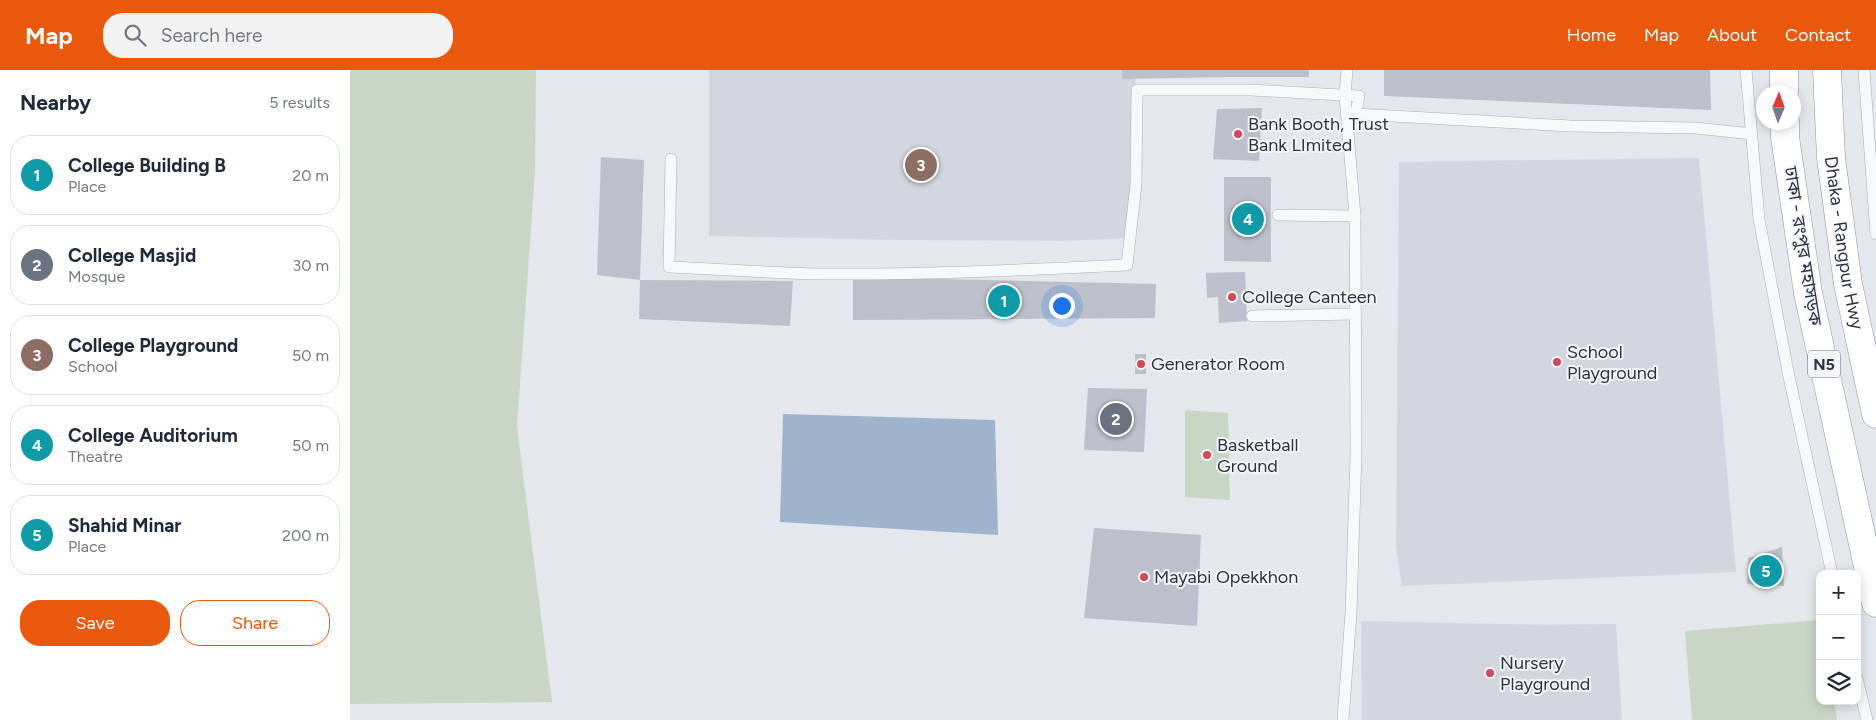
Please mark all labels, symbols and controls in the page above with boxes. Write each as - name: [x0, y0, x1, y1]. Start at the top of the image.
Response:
- search box: [103, 13, 453, 58]
- text: Map: [25, 21, 73, 50]
- icon: search: [121, 21, 149, 49]
- text: Search here: [161, 24, 262, 47]
- text: Home: [1567, 24, 1616, 46]
- text: Map: [1644, 24, 1679, 46]
- text: About: [1707, 24, 1757, 46]
- text: Contact: [1785, 24, 1851, 46]
- north arrow: [1756, 85, 1801, 130]
- text: Nearby: [20, 90, 91, 115]
- text: 5 results: [269, 93, 330, 112]
- place label: Bank Booth, Trust Bank LImited: [1248, 113, 1389, 156]
- marker: Bank Booth, Trust Bank LImited: [1232, 128, 1244, 140]
- pin: 3: [905, 146, 937, 184]
- text: College Building B: [68, 154, 226, 177]
- street label: Dhaka - Rangpur Hwy: [1820, 155, 1869, 332]
- street label: ঢাকা - রংপুর মহাসড়ক: [1779, 164, 1827, 328]
- text: 1: [34, 166, 40, 185]
- text: 20 m: [292, 166, 329, 185]
- text: Place: [68, 177, 106, 196]
- pin: 4: [1232, 200, 1264, 238]
- text: College Masjid: [68, 244, 196, 267]
- text: 2: [32, 256, 42, 275]
- text: 30 m: [292, 256, 329, 275]
- text: Mosque: [68, 267, 125, 286]
- pin: 1: [988, 282, 1020, 320]
- place label: College Canteen: [1242, 286, 1377, 308]
- marker: College Canteen: [1226, 291, 1238, 303]
- your location: [1049, 293, 1075, 319]
- text: College Playground: [68, 334, 238, 357]
- place label: School Playground: [1567, 341, 1657, 384]
- text: 3: [33, 346, 41, 365]
- text: 50 m: [292, 346, 329, 365]
- road number: N5: [1808, 350, 1840, 378]
- place label: Generator Room: [1151, 353, 1285, 375]
- marker: School Playground: [1551, 356, 1563, 368]
- text: School: [68, 357, 118, 376]
- marker: Generator Room: [1135, 358, 1147, 370]
- pin: 2: [1100, 400, 1132, 438]
- text: College Auditorium: [68, 424, 238, 447]
- place label: Basketball Ground: [1217, 434, 1298, 477]
- text: 4: [32, 436, 42, 455]
- text: 50 m: [292, 436, 329, 455]
- text: Theatre: [68, 447, 123, 466]
- marker: Basketball Ground: [1201, 449, 1213, 461]
- text: Shahid Minar: [68, 514, 182, 537]
- text: 5: [32, 526, 42, 545]
- text: 200 m: [282, 526, 329, 545]
- text: Place: [68, 537, 106, 556]
- pin: 5: [1750, 552, 1782, 590]
- place label: Mayabi Opekkhon: [1154, 566, 1298, 588]
- map controls: [1816, 570, 1861, 705]
- button: +: [1816, 570, 1861, 615]
- marker: Mayabi Opekkhon: [1138, 571, 1150, 583]
- button: Save: [20, 600, 170, 646]
- button: Share: [180, 600, 330, 646]
- button: −: [1816, 615, 1861, 660]
- place label: Nursery Playground: [1500, 652, 1590, 695]
- button: layers: [1816, 660, 1861, 705]
- marker: Nursery Playground: [1484, 667, 1496, 679]

